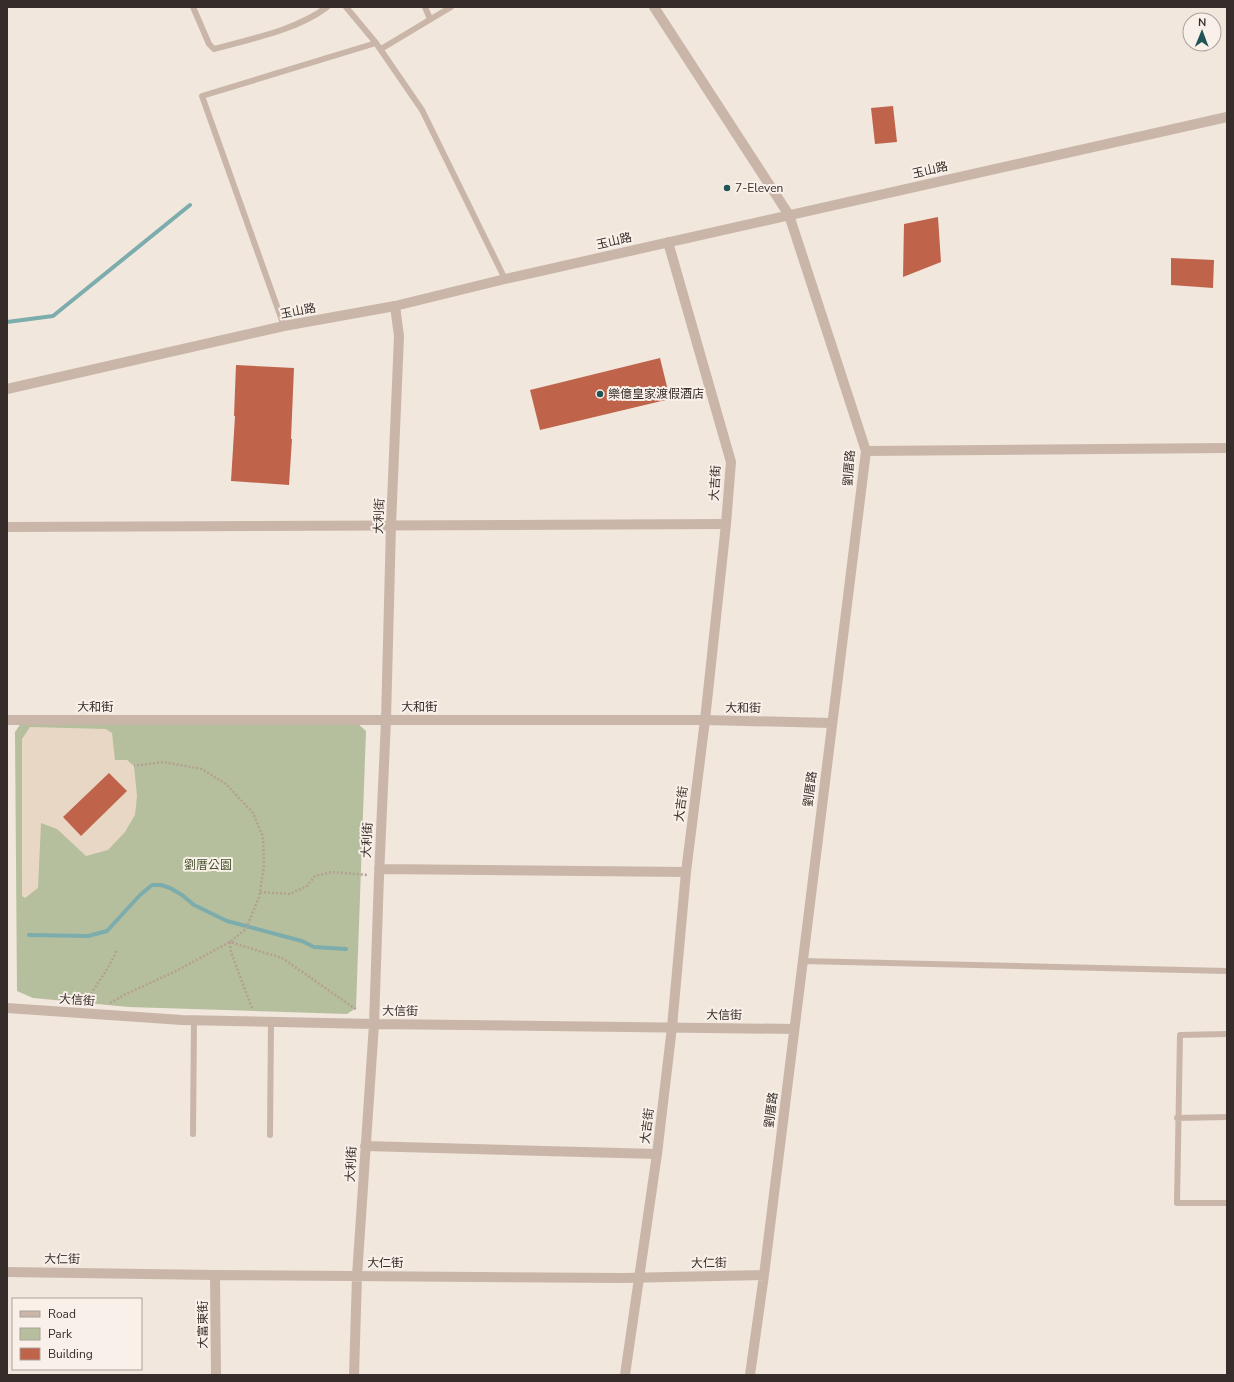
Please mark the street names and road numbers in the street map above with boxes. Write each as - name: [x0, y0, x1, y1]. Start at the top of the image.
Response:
- street label: 玉山路: [911, 158, 949, 182]
- street label: 玉山路: [595, 229, 633, 253]
- street label: 玉山路: [279, 300, 317, 322]
- street label: 劉厝路: [840, 449, 858, 487]
- street label: 大吉街: [706, 465, 724, 501]
- street label: 大利街: [370, 498, 388, 534]
- street label: 大和街: [77, 699, 113, 715]
- street label: 大和街: [401, 699, 437, 715]
- street label: 大和街: [725, 700, 761, 716]
- street label: 劉厝路: [800, 770, 820, 808]
- street label: 大吉街: [671, 785, 691, 823]
- street label: 大利街: [358, 822, 376, 858]
- street label: 大信街: [58, 991, 96, 1009]
- street label: 大信街: [382, 1003, 418, 1019]
- street label: 大信街: [706, 1007, 742, 1023]
- street label: 劉厝路: [761, 1091, 781, 1129]
- street label: 大吉街: [637, 1107, 657, 1145]
- street label: 大利街: [342, 1146, 360, 1182]
- street label: 大仁街: [44, 1251, 80, 1267]
- street label: 大仁街: [367, 1255, 403, 1271]
- street label: 大仁街: [691, 1255, 727, 1271]
- street label: 大富東街: [195, 1301, 211, 1349]

